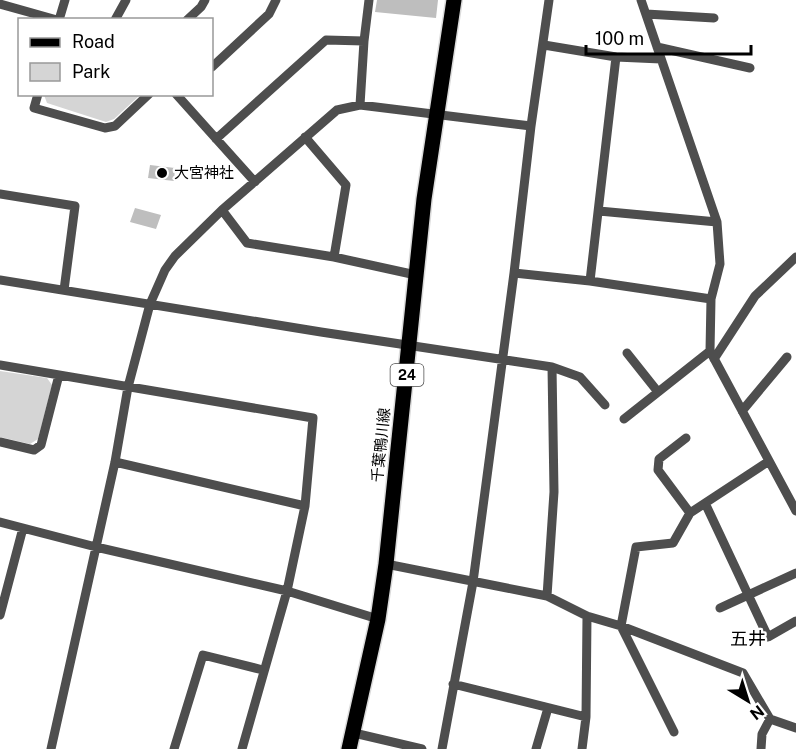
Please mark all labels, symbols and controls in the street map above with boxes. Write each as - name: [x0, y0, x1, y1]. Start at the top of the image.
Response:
- legend: [18, 18, 213, 96]
- scale bar: [586, 18, 751, 56]
- text: 100 m: [595, 28, 644, 49]
- text: Road: [72, 31, 115, 52]
- text: Park: [72, 61, 110, 82]
- place label: 大宮神社: [174, 164, 234, 181]
- marker: 大宮神社: [155, 166, 169, 180]
- road number: 24: [390, 364, 424, 386]
- street label: 千葉鴨川線: [368, 407, 393, 483]
- district label: 五井: [730, 628, 766, 649]
- north arrow: [718, 671, 778, 731]
- text: N: [746, 701, 768, 724]

